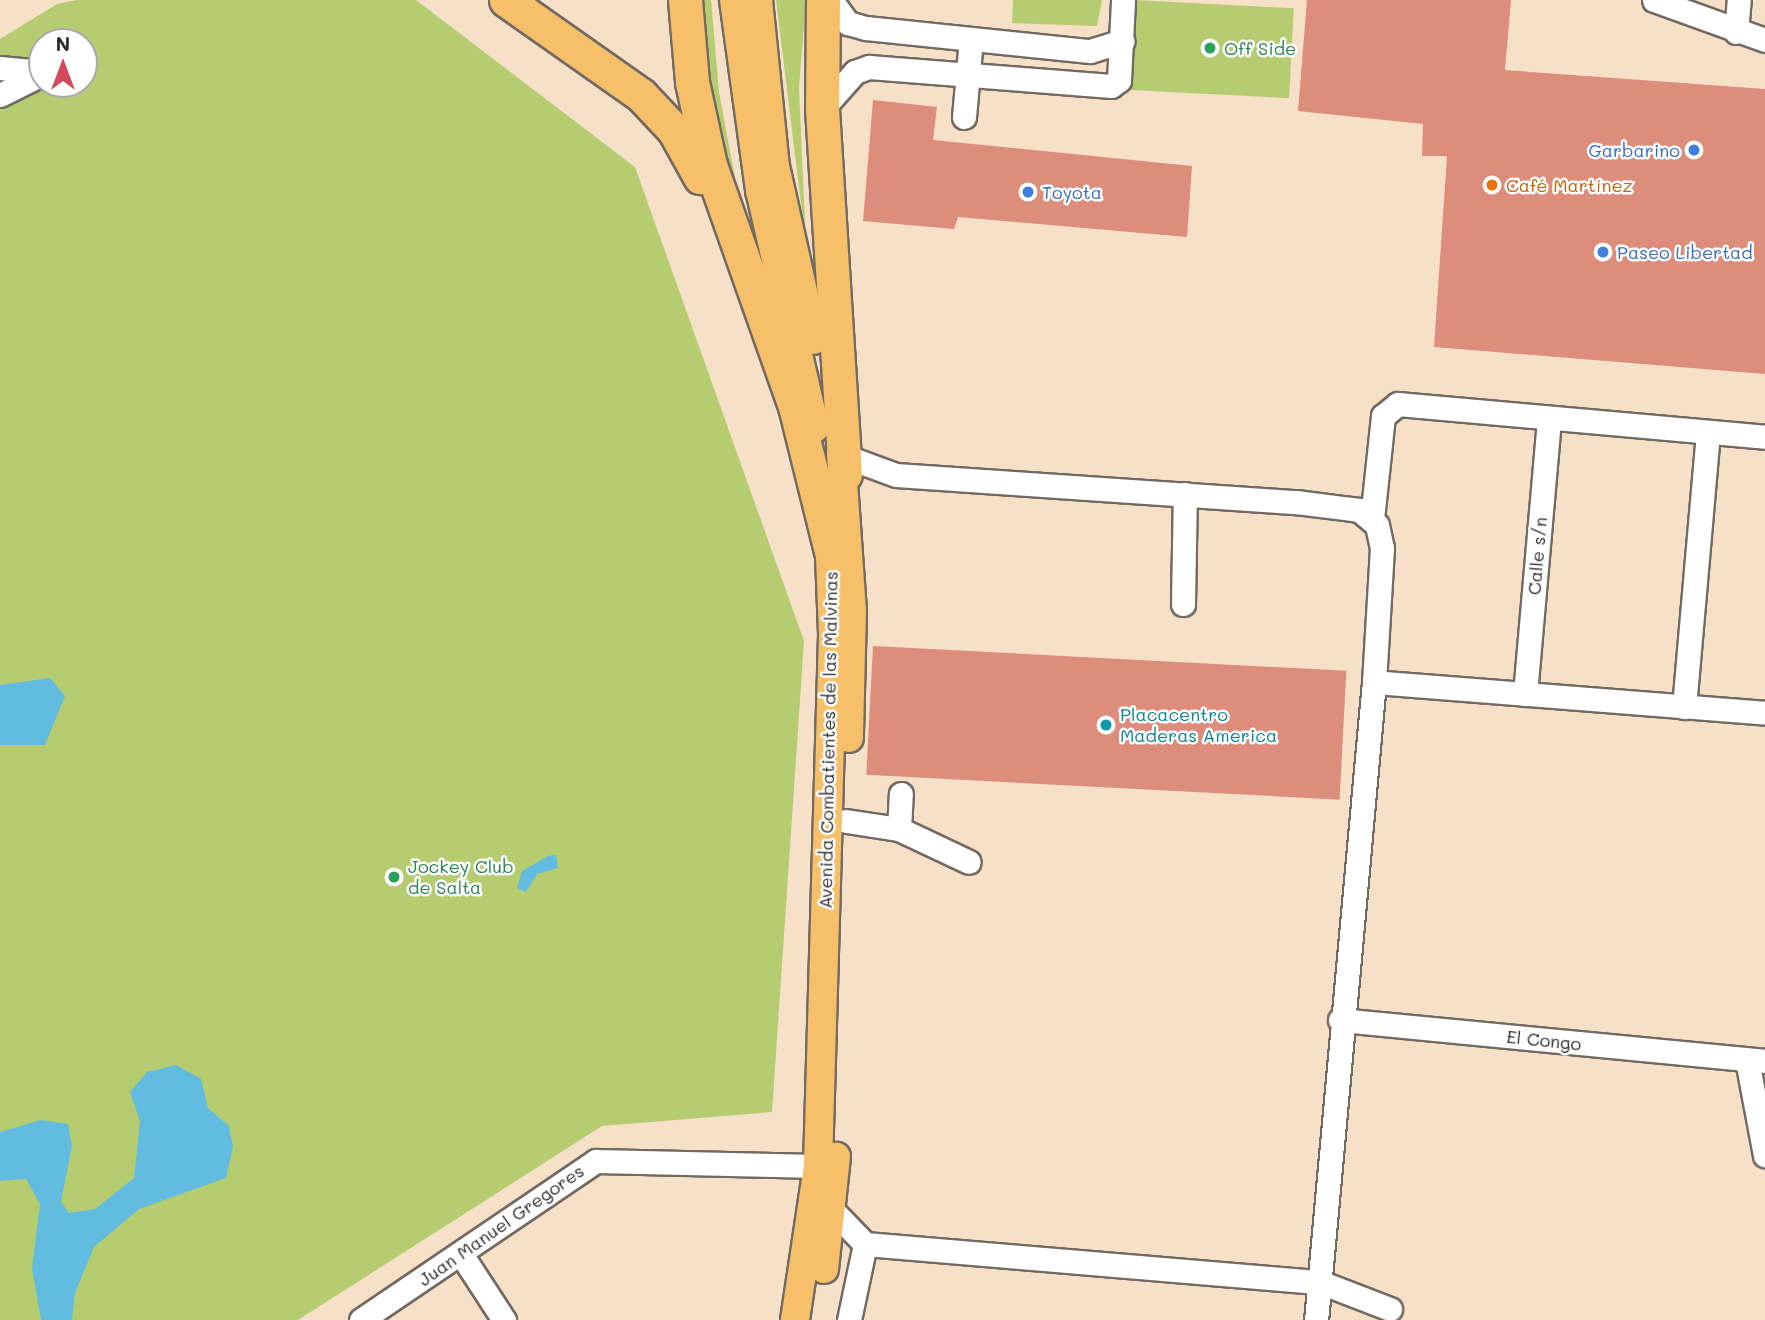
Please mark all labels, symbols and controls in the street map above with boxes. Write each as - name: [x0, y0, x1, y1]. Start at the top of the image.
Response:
- north arrow: [28, 28, 98, 98]
- text: N: [56, 31, 70, 56]
- place label: Off Side: [1224, 37, 1296, 59]
- marker: Off Side: [1202, 40, 1218, 56]
- place label: Garbarino: [1589, 139, 1680, 161]
- marker: Garbarino: [1686, 142, 1702, 158]
- place label: Café Martínez: [1506, 174, 1633, 196]
- marker: Café Martínez: [1484, 177, 1500, 193]
- place label: Toyota: [1042, 181, 1102, 203]
- marker: Toyota: [1020, 184, 1036, 200]
- place label: Paseo Libertad: [1617, 241, 1753, 263]
- marker: Paseo Libertad: [1595, 244, 1611, 260]
- street label: Calle s/n: [1523, 516, 1551, 596]
- street label: Avenida Combatientes de las Malvinas: [814, 571, 842, 909]
- place label: Placacentro Maderas America: [1120, 704, 1277, 746]
- marker: Placacentro Maderas America: [1098, 717, 1114, 733]
- place label: Jockey Club de Salta: [408, 856, 514, 898]
- marker: Jockey Club de Salta: [386, 869, 402, 885]
- street label: El Congo: [1505, 1025, 1583, 1055]
- street label: Juan Manuel Gregores: [414, 1160, 588, 1290]

